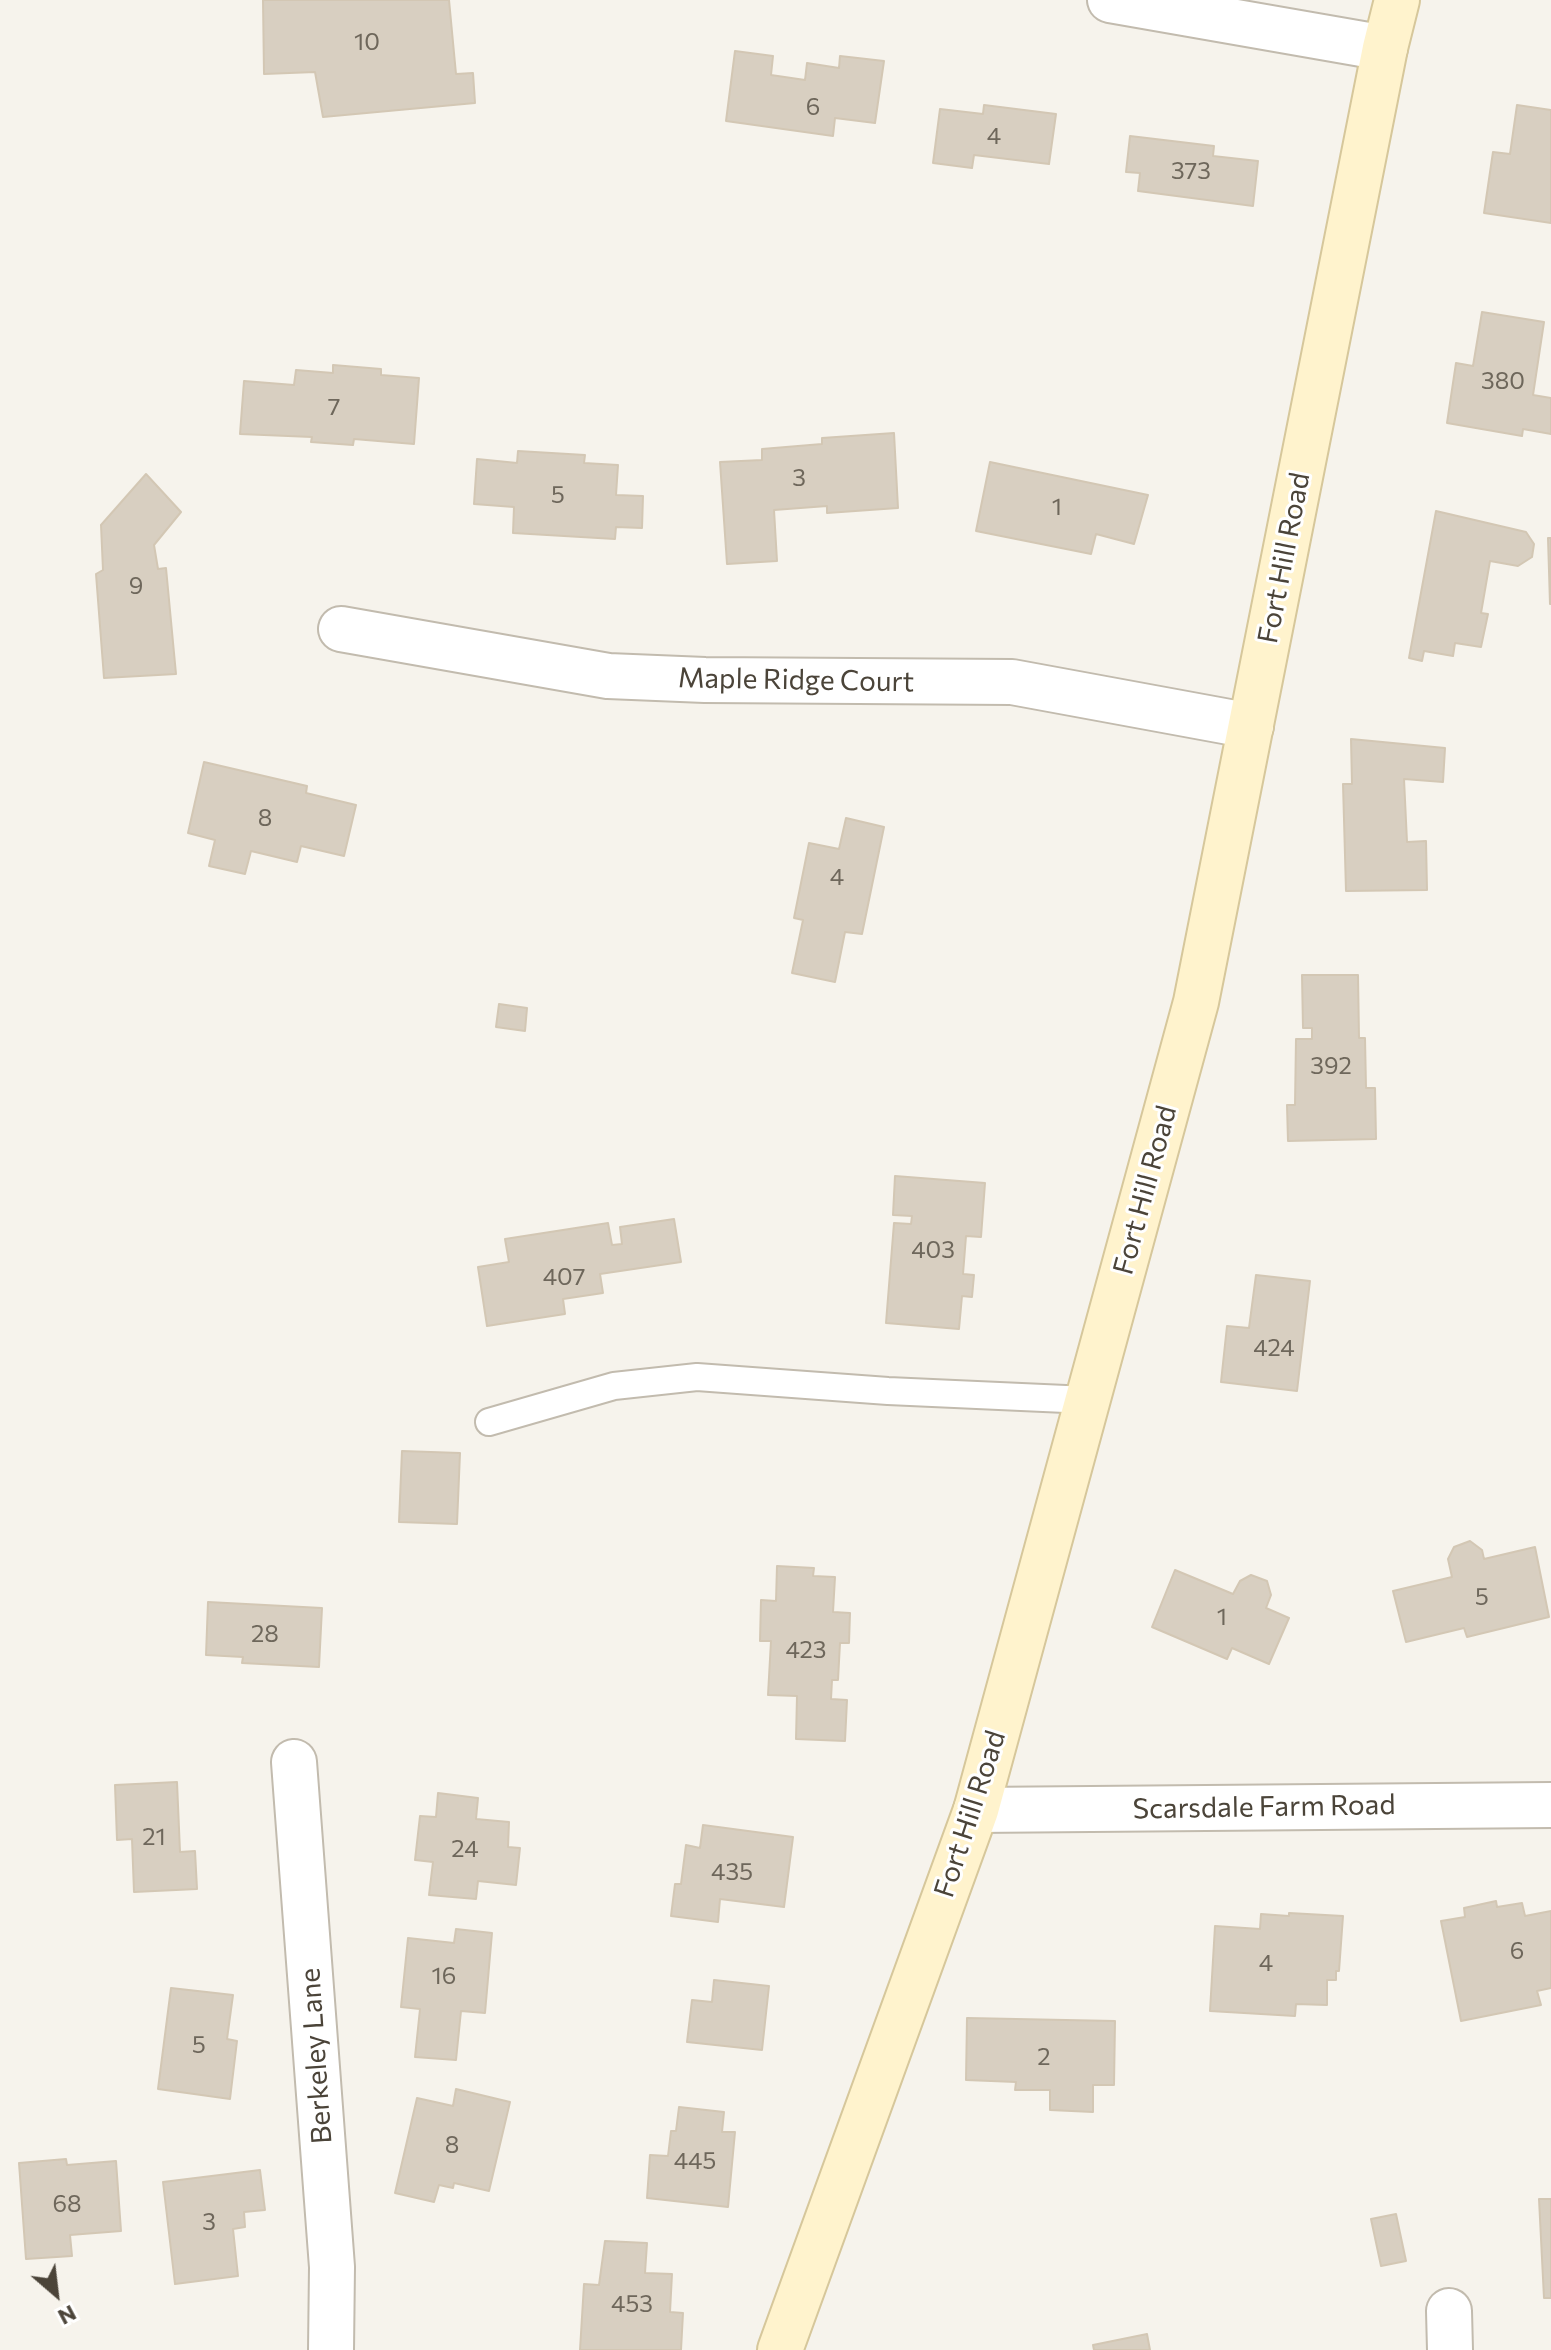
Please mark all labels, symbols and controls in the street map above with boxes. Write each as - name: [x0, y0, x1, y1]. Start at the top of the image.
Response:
- house number: 10: [354, 28, 380, 56]
- house number: 6: [806, 93, 820, 121]
- house number: 4: [987, 122, 1001, 150]
- house number: 373: [1171, 157, 1211, 185]
- house number: 380: [1481, 367, 1525, 395]
- house number: 7: [328, 393, 340, 421]
- house number: 3: [792, 464, 806, 492]
- street label: Fort Hill Road: [1251, 470, 1317, 646]
- house number: 5: [551, 481, 565, 509]
- house number: 1: [1052, 493, 1062, 521]
- house number: 9: [129, 572, 143, 600]
- street label: Maple Ridge Court: [678, 661, 914, 699]
- house number: 8: [258, 804, 272, 832]
- house number: 4: [830, 863, 844, 891]
- house number: 392: [1310, 1052, 1352, 1080]
- street label: Fort Hill Road: [1106, 1102, 1184, 1278]
- house number: 403: [911, 1236, 955, 1264]
- house number: 407: [543, 1263, 585, 1291]
- house number: 424: [1253, 1334, 1295, 1362]
- house number: 5: [1475, 1583, 1489, 1611]
- house number: 1: [1217, 1603, 1227, 1631]
- house number: 28: [251, 1620, 279, 1648]
- house number: 423: [785, 1636, 827, 1664]
- street label: Fort Hill Road: [927, 1726, 1013, 1902]
- street label: Scarsdale Farm Road: [1132, 1788, 1396, 1826]
- house number: 21: [142, 1823, 166, 1851]
- house number: 24: [451, 1835, 479, 1863]
- house number: 435: [711, 1858, 753, 1886]
- house number: 6: [1510, 1937, 1524, 1965]
- house number: 4: [1259, 1949, 1273, 1977]
- house number: 16: [432, 1962, 456, 1990]
- street label: Berkeley Lane: [293, 1967, 339, 2145]
- house number: 5: [192, 2031, 206, 2059]
- house number: 2: [1037, 2043, 1051, 2071]
- house number: 8: [445, 2131, 459, 2159]
- house number: 445: [674, 2147, 716, 2175]
- house number: 68: [52, 2190, 82, 2218]
- house number: 3: [202, 2208, 216, 2236]
- north arrow: [16, 2254, 96, 2334]
- house number: 453: [611, 2290, 653, 2318]
- text: N: [54, 2300, 81, 2331]

